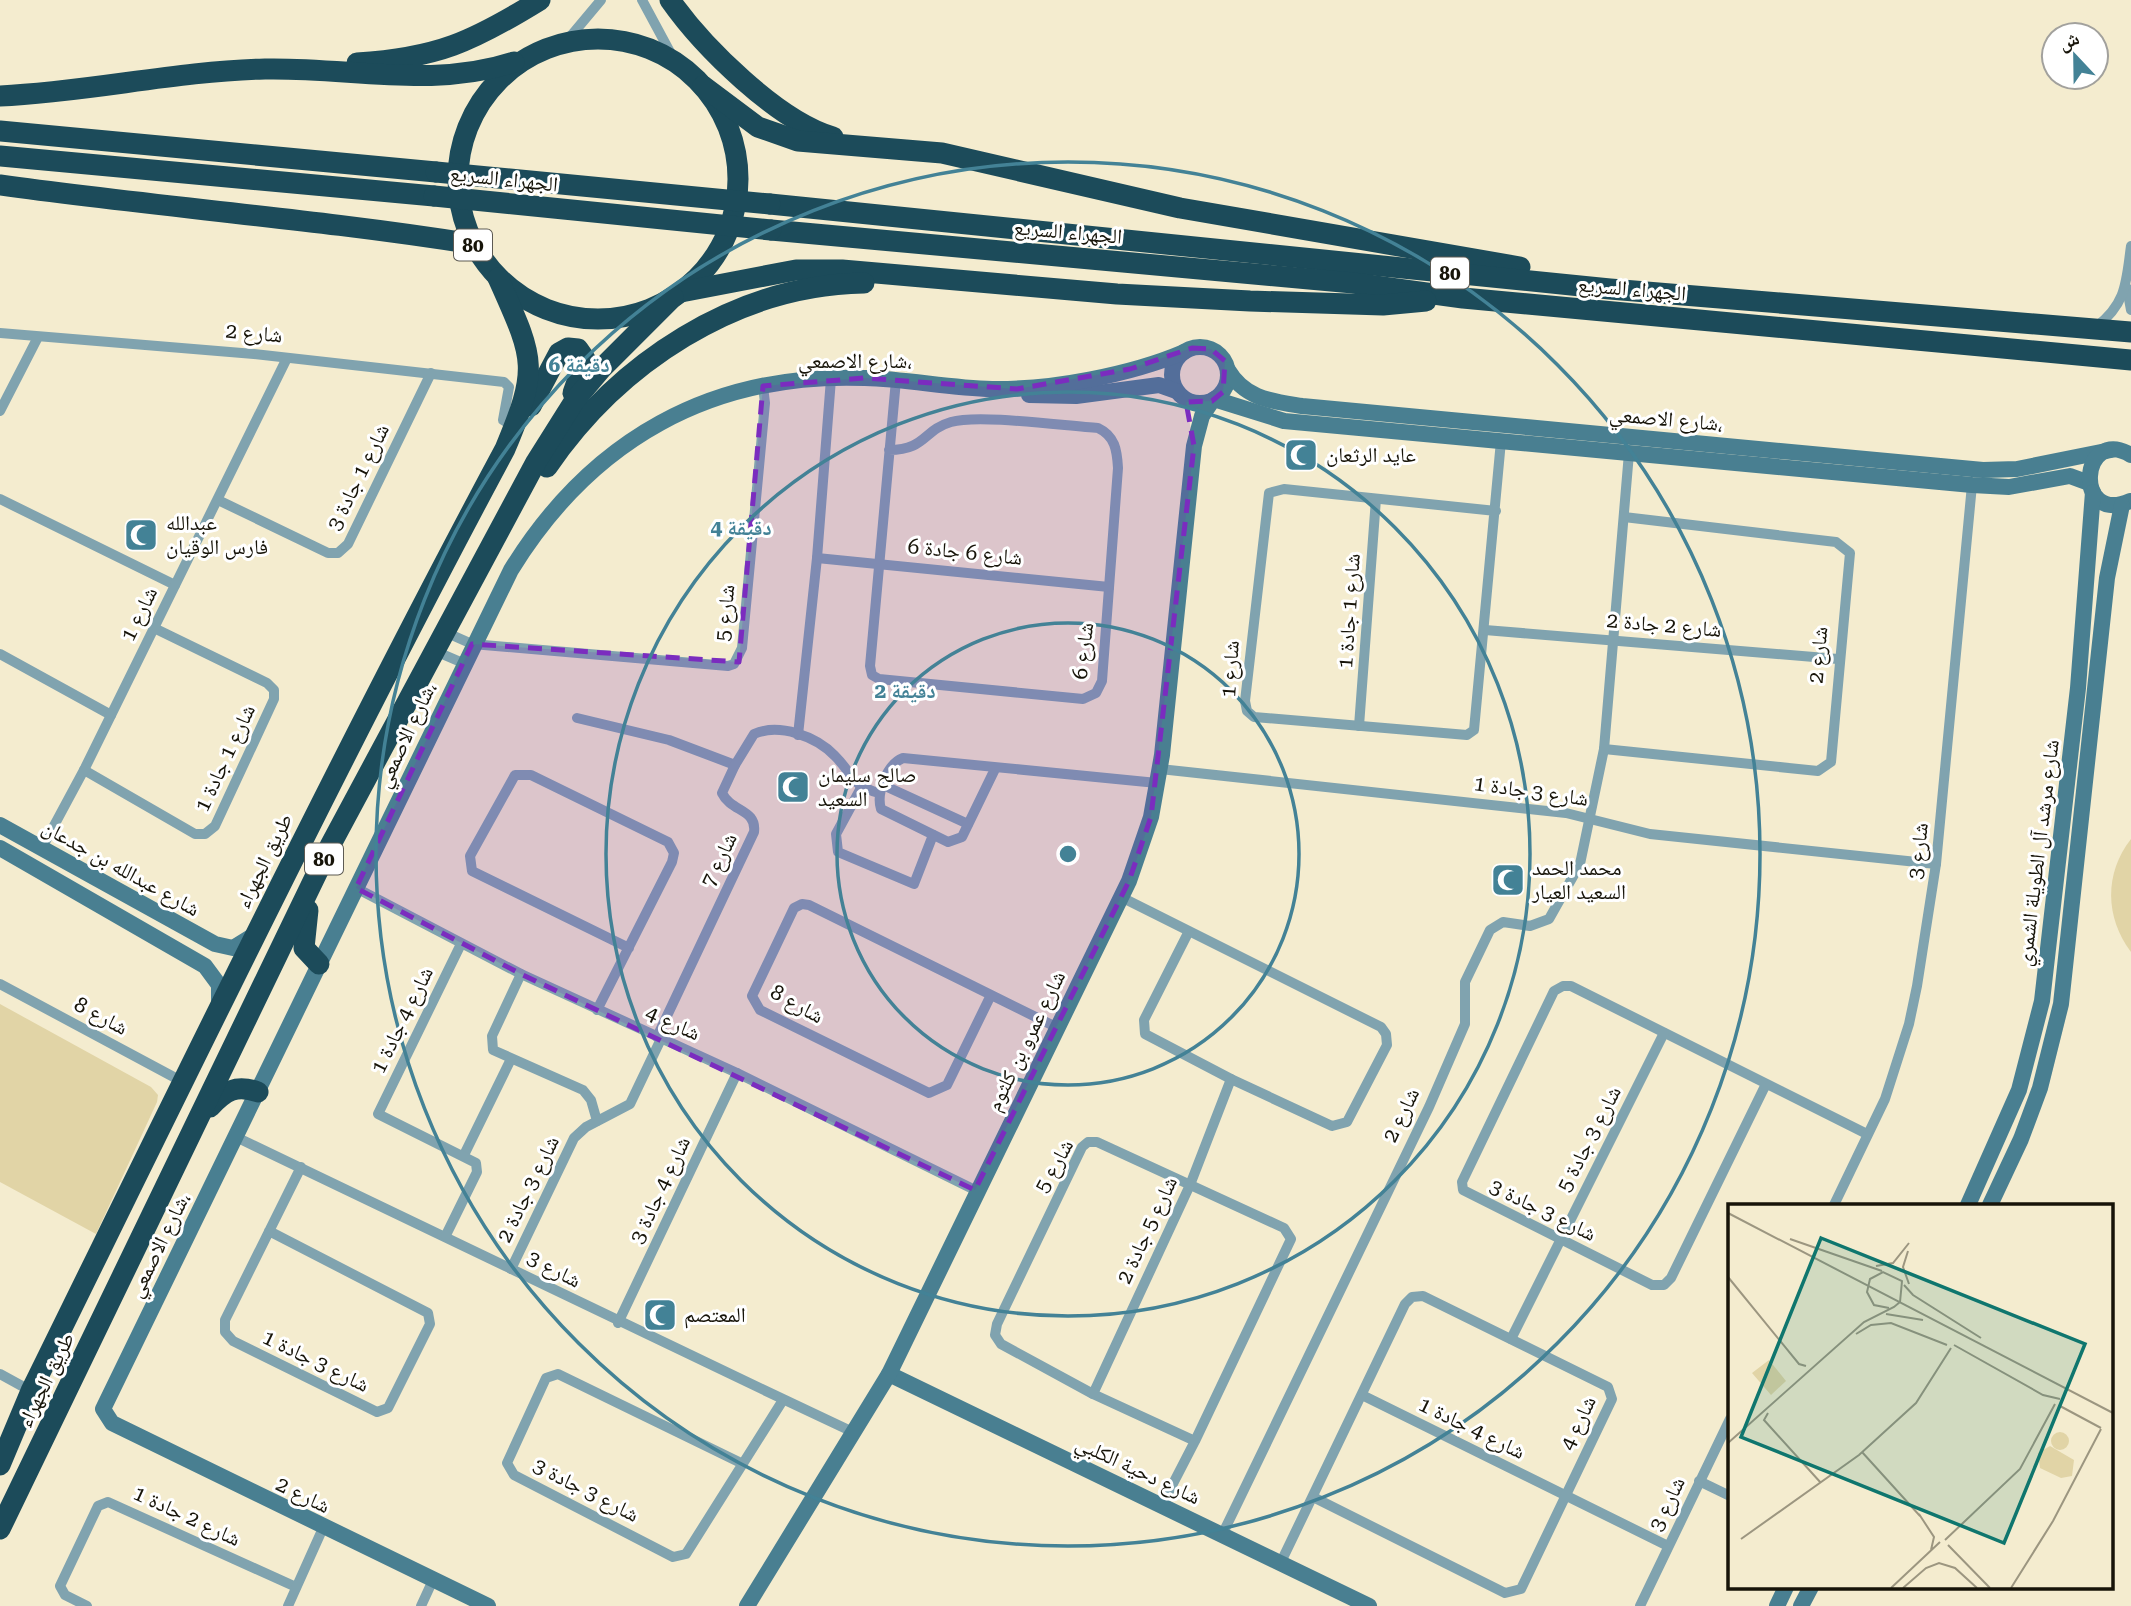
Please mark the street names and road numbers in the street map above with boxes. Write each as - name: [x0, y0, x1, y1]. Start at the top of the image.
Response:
- street label: الجهراء السريع: [449, 161, 559, 198]
- street label: الجهراء السريع: [1013, 215, 1123, 250]
- road number: 80: [454, 230, 492, 260]
- road number: 80: [1431, 258, 1469, 288]
- street label: الجهراء السريع: [1577, 272, 1687, 307]
- street label: شارع 2: [224, 319, 283, 348]
- street label: شارع الاصمعي،: [798, 349, 912, 377]
- street label: شارع الاصمعي،: [1608, 402, 1724, 440]
- street label: شارع 1 جادة 3: [322, 420, 395, 535]
- street label: شارع 6 جادة 6: [906, 534, 1024, 571]
- street label: شارع 1 جادة 1: [1333, 553, 1366, 669]
- street label: شارع 1: [116, 583, 163, 645]
- street label: شارع 5: [711, 584, 740, 643]
- street label: شارع 2 جادة 2: [1605, 608, 1722, 643]
- street label: شارع 6: [1068, 621, 1099, 681]
- street label: شارع 2: [1804, 626, 1833, 685]
- street label: شارع 1: [1216, 640, 1245, 698]
- street label: شارع الاصمعي،: [371, 678, 445, 794]
- street label: شارع 1 جادة 1: [190, 701, 261, 816]
- street label: شارع مرشد آل الطويلة الشمري: [2012, 738, 2068, 968]
- street label: شارع 3 جادة 1: [1472, 771, 1590, 812]
- street label: طريق الجهراء: [231, 810, 298, 913]
- street label: شارع عبدالله بن جدعان: [38, 815, 204, 922]
- street label: شارع 3: [1903, 821, 1934, 881]
- street label: شارع 7: [696, 829, 743, 891]
- road number: 80: [305, 844, 343, 874]
- street label: شارع 4 جادة 1: [366, 963, 439, 1078]
- street label: شارع عمرو بن كلثوم: [982, 967, 1072, 1116]
- street label: شارع 8: [766, 980, 828, 1029]
- street label: شارع 8: [70, 992, 132, 1041]
- street label: شارع 4: [642, 1000, 704, 1046]
- street label: شارع 3 جادة 5: [1552, 1082, 1627, 1196]
- street label: شارع 2: [1378, 1084, 1425, 1146]
- street label: شارع 3 جادة 2: [492, 1132, 565, 1247]
- street label: شارع 4 جادة 3: [625, 1133, 696, 1248]
- street label: شارع 5: [1030, 1135, 1079, 1197]
- street label: شارع 5 جادة 2: [1112, 1173, 1183, 1288]
- street label: شارع 3 جادة 3: [1485, 1174, 1600, 1247]
- street label: شارع الاصمعي،: [123, 1189, 199, 1303]
- street label: شارع 3: [523, 1245, 585, 1294]
- street label: شارع 3 جادة 1: [258, 1325, 373, 1398]
- street label: طريق الجهراء: [13, 1329, 80, 1432]
- street label: شارع 4 جادة 1: [1414, 1392, 1529, 1465]
- street label: شارع 4: [1555, 1392, 1602, 1454]
- street label: شارع دحية الكلبي: [1070, 1431, 1204, 1513]
- street label: شارع 3 جادة 3: [529, 1453, 643, 1528]
- street label: شارع 2: [272, 1472, 334, 1519]
- street label: شارع 3: [1644, 1473, 1691, 1535]
- street label: شارع 2 جادة 1: [129, 1481, 244, 1552]

